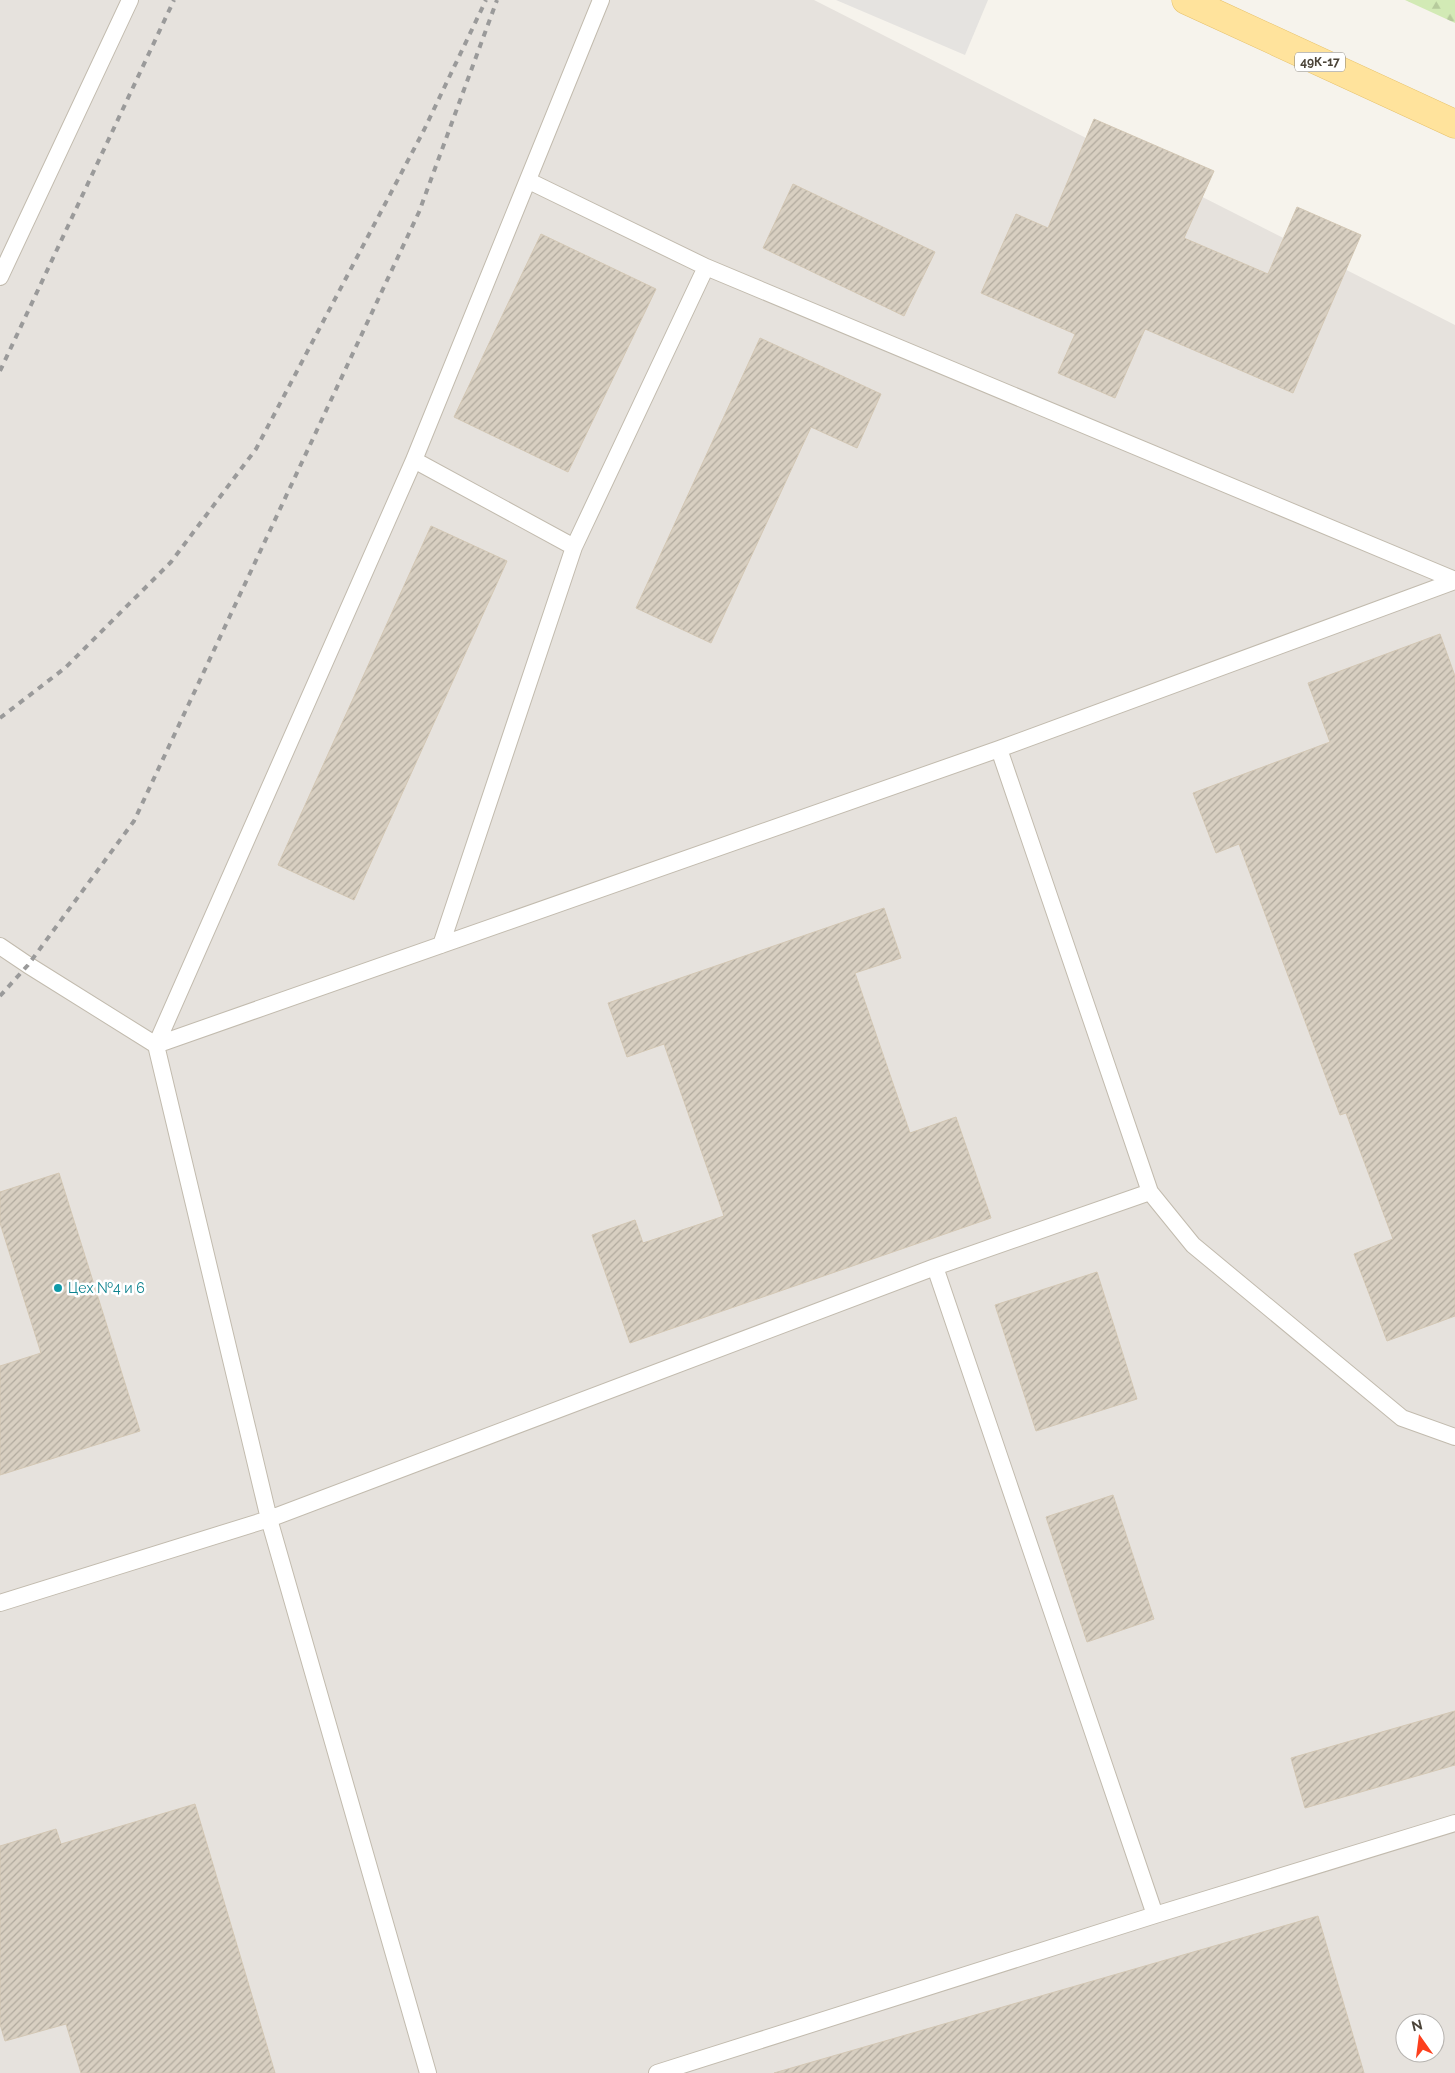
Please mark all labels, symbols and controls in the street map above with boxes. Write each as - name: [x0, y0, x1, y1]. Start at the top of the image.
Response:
- road number: 49К-17: [1295, 52, 1345, 72]
- place label: Цех №4 и 6: [68, 1280, 145, 1296]
- marker: Цех №4 и 6: [52, 1282, 64, 1294]
- north arrow: [1395, 2013, 1445, 2063]
- text: N: [1410, 2016, 1424, 2034]

